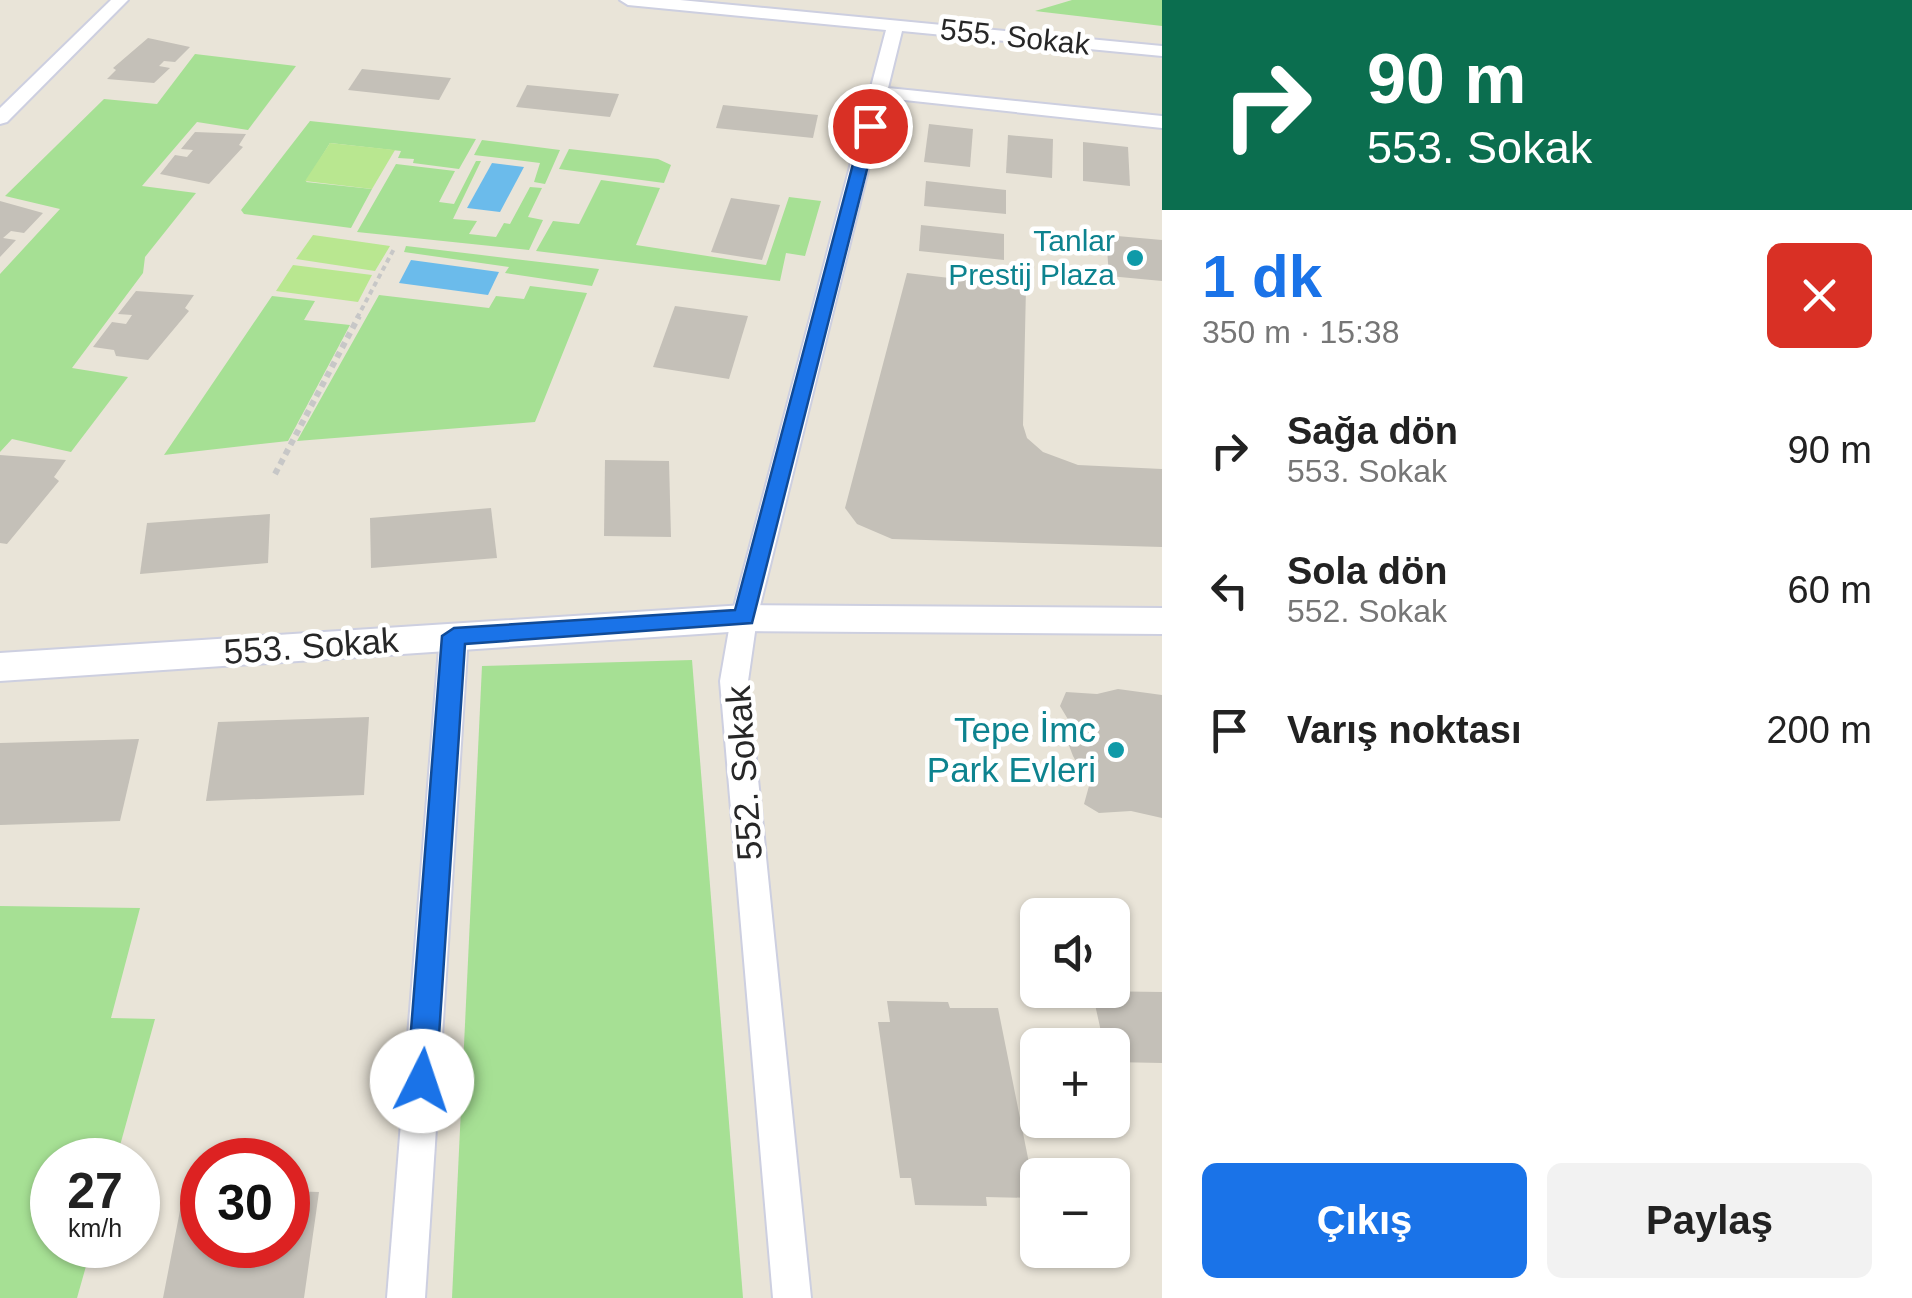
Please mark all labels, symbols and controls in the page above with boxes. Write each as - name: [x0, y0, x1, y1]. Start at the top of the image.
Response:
- street label: 555. Sokak: [939, 12, 1092, 61]
- icon: right: [1202, 40, 1332, 170]
- text: 90 m: [1367, 40, 1527, 118]
- pin: [828, 84, 913, 169]
- icon: arrive: [843, 99, 898, 154]
- text: 553. Sokak: [1367, 122, 1592, 173]
- place label: Tanlar Prestij Plaza: [948, 224, 1115, 291]
- text: 1 dk: [1202, 243, 1322, 310]
- button: close: [1767, 243, 1872, 348]
- marker: Tanlar Prestij Plaza: [1124, 247, 1146, 269]
- text: 350 m · 15:38: [1202, 314, 1399, 350]
- text: Sağa dön: [1287, 410, 1458, 452]
- icon: right: [1202, 423, 1257, 478]
- text: 90 m: [1788, 429, 1872, 471]
- text: 553. Sokak: [1287, 453, 1447, 489]
- text: Sola dön: [1287, 550, 1447, 592]
- icon: left: [1202, 563, 1257, 618]
- text: 60 m: [1788, 569, 1872, 611]
- text: 552. Sokak: [1287, 593, 1447, 629]
- street label: 553. Sokak: [222, 620, 400, 671]
- street label: 552. Sokak: [718, 684, 769, 862]
- icon: arrive: [1202, 703, 1257, 758]
- text: Varış noktası: [1287, 709, 1521, 751]
- text: 200 m: [1766, 709, 1872, 751]
- place label: Tepe İmc Park Evleri: [927, 710, 1096, 789]
- marker: Tepe İmc Park Evleri: [1105, 739, 1127, 761]
- map controls: [1020, 898, 1130, 1268]
- button: sound: [1020, 898, 1130, 1008]
- button: +: [1020, 1028, 1130, 1138]
- position arrow: [370, 1029, 474, 1133]
- speed limit sign: 30: [180, 1138, 310, 1268]
- button: −: [1020, 1158, 1130, 1268]
- text: 27: [67, 1163, 123, 1219]
- button: Çıkış: [1202, 1163, 1527, 1278]
- button: Paylaş: [1547, 1163, 1872, 1278]
- text: km/h: [68, 1214, 122, 1242]

